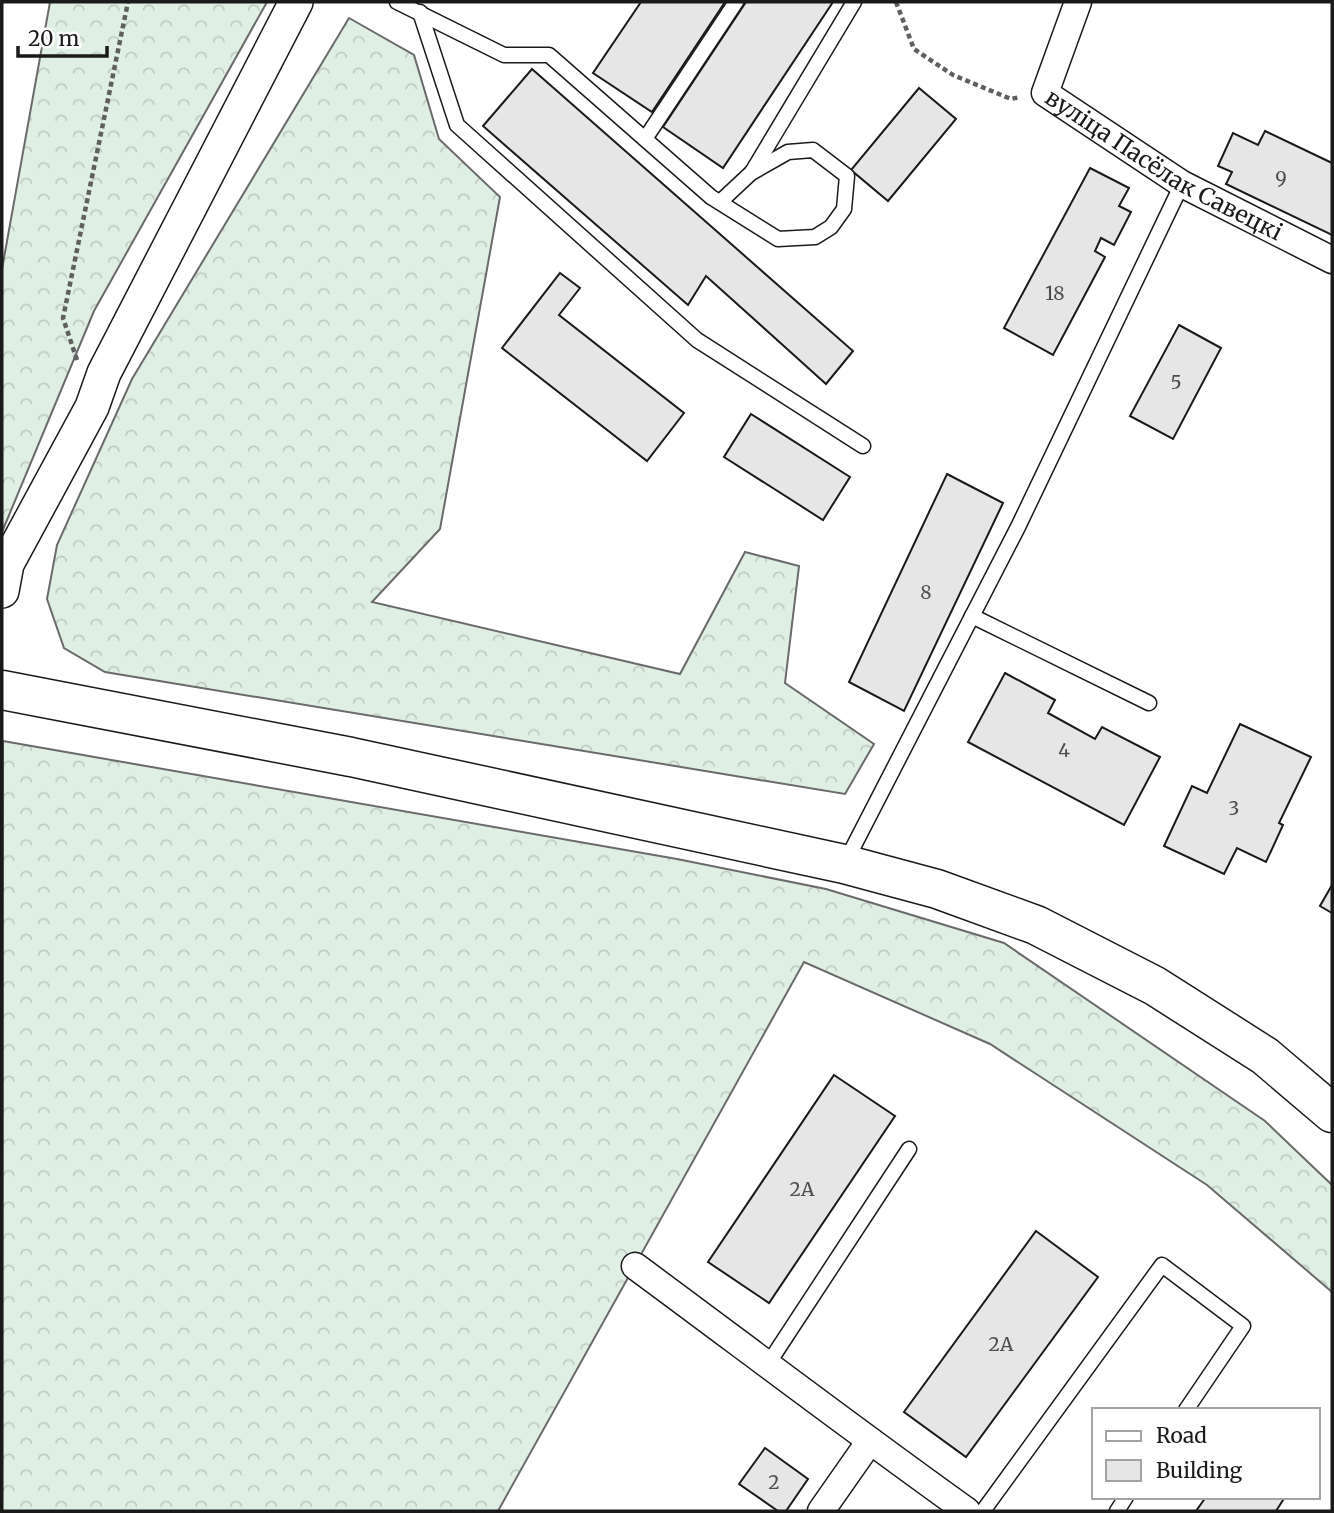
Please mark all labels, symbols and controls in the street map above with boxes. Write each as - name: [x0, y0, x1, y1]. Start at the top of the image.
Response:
- scale bar: [18, 14, 107, 58]
- text: 20 m: [28, 25, 80, 52]
- street label: вуліца Пасёлак Савецкі: [1040, 82, 1287, 246]
- house number: 9: [1275, 166, 1287, 190]
- house number: 18: [1045, 281, 1065, 305]
- house number: 5: [1170, 370, 1182, 394]
- house number: 8: [920, 580, 932, 604]
- house number: 4: [1058, 738, 1070, 762]
- house number: 3: [1229, 796, 1239, 820]
- house number: 2А: [790, 1177, 815, 1201]
- house number: 2А: [989, 1332, 1014, 1356]
- legend: [1092, 1408, 1320, 1499]
- text: Road: [1156, 1422, 1207, 1449]
- text: Building: [1156, 1457, 1243, 1484]
- house number: 2: [768, 1470, 780, 1494]

